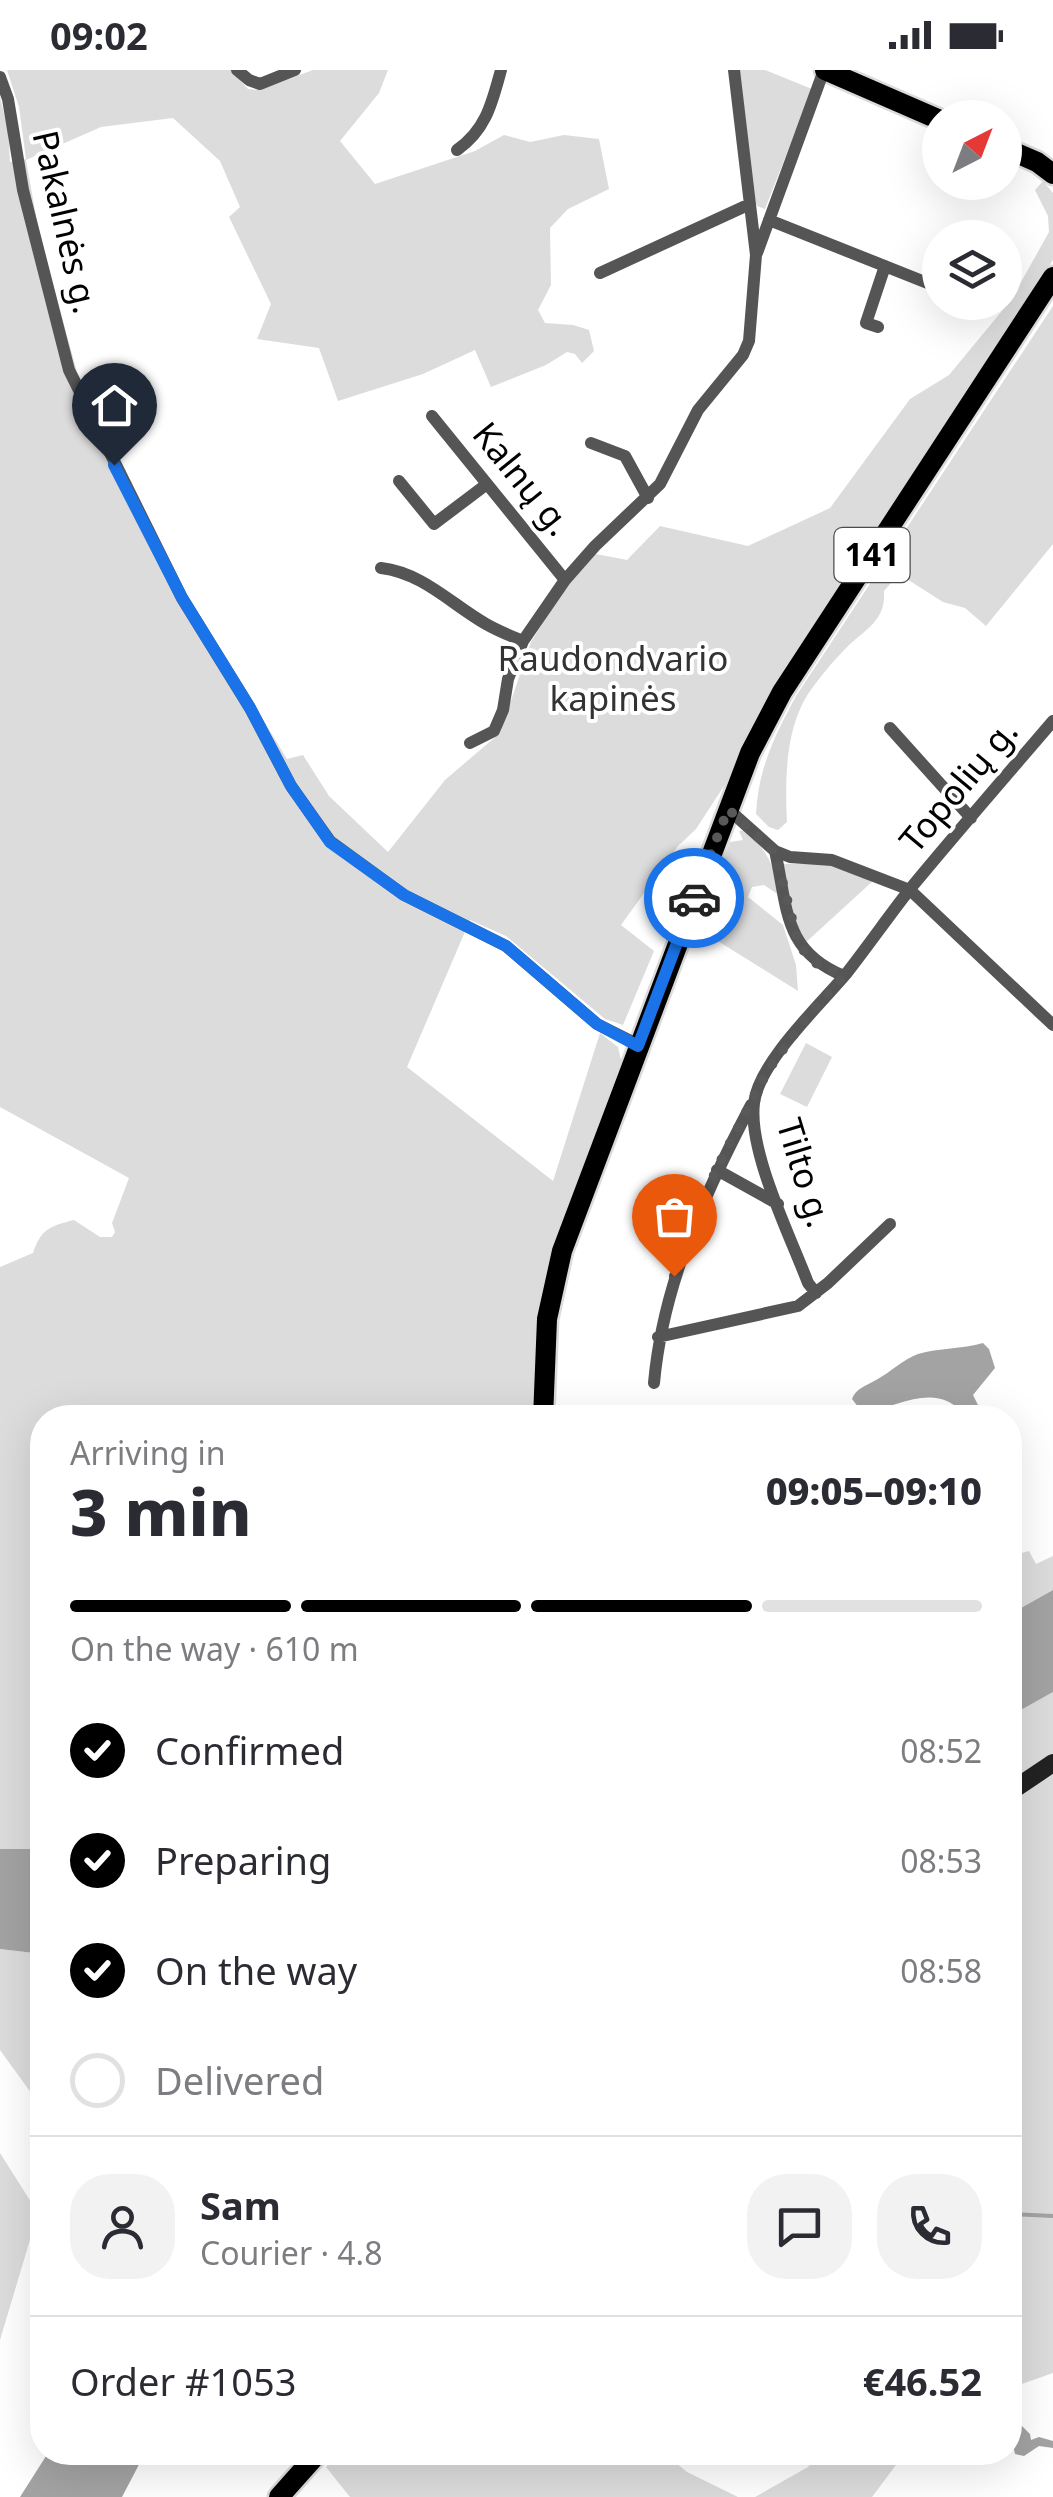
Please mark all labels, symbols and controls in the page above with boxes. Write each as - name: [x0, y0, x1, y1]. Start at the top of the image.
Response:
- text: 09:02: [50, 9, 148, 61]
- north arrow: [922, 100, 1022, 200]
- map controls: [922, 100, 1022, 320]
- street label: Pakalnės g.: [23, 126, 110, 318]
- button: layers: [922, 220, 1022, 320]
- pin: [72, 363, 157, 466]
- icon: home: [87, 378, 142, 433]
- street label: Kalnų g.: [463, 411, 583, 545]
- road number: 141: [834, 528, 910, 582]
- park label: Raudondvario kapinės: [498, 634, 728, 721]
- street label: Topolių g.: [888, 708, 1027, 862]
- courier: [644, 848, 744, 948]
- icon: car: [667, 871, 722, 926]
- street label: Tilto g.: [767, 1112, 844, 1233]
- pin: [632, 1174, 717, 1277]
- icon: bag: [647, 1189, 702, 1244]
- text: Arriving in: [70, 1431, 225, 1474]
- text: 09:05–09:10: [766, 1464, 982, 1516]
- text: 3 min: [70, 1467, 252, 1555]
- text: On the way · 610 m: [70, 1627, 359, 1670]
- icon: check: [70, 1723, 125, 1778]
- text: Confirmed: [155, 1724, 344, 1776]
- text: 08:52: [900, 1729, 982, 1772]
- icon: check: [70, 1833, 125, 1888]
- text: Preparing: [155, 1834, 331, 1886]
- text: 08:53: [900, 1839, 982, 1882]
- icon: check: [70, 1943, 125, 1998]
- text: On the way: [155, 1944, 357, 1996]
- text: 08:58: [900, 1949, 982, 1992]
- text: Delivered: [155, 2054, 324, 2106]
- button: person: [70, 2174, 175, 2279]
- button: chat: [747, 2174, 852, 2279]
- button: phone: [877, 2174, 982, 2279]
- text: Sam: [200, 2179, 281, 2231]
- text: Courier · 4.8: [200, 2231, 383, 2274]
- text: Order #1053: [70, 2355, 296, 2407]
- text: €46.52: [863, 2355, 982, 2407]

